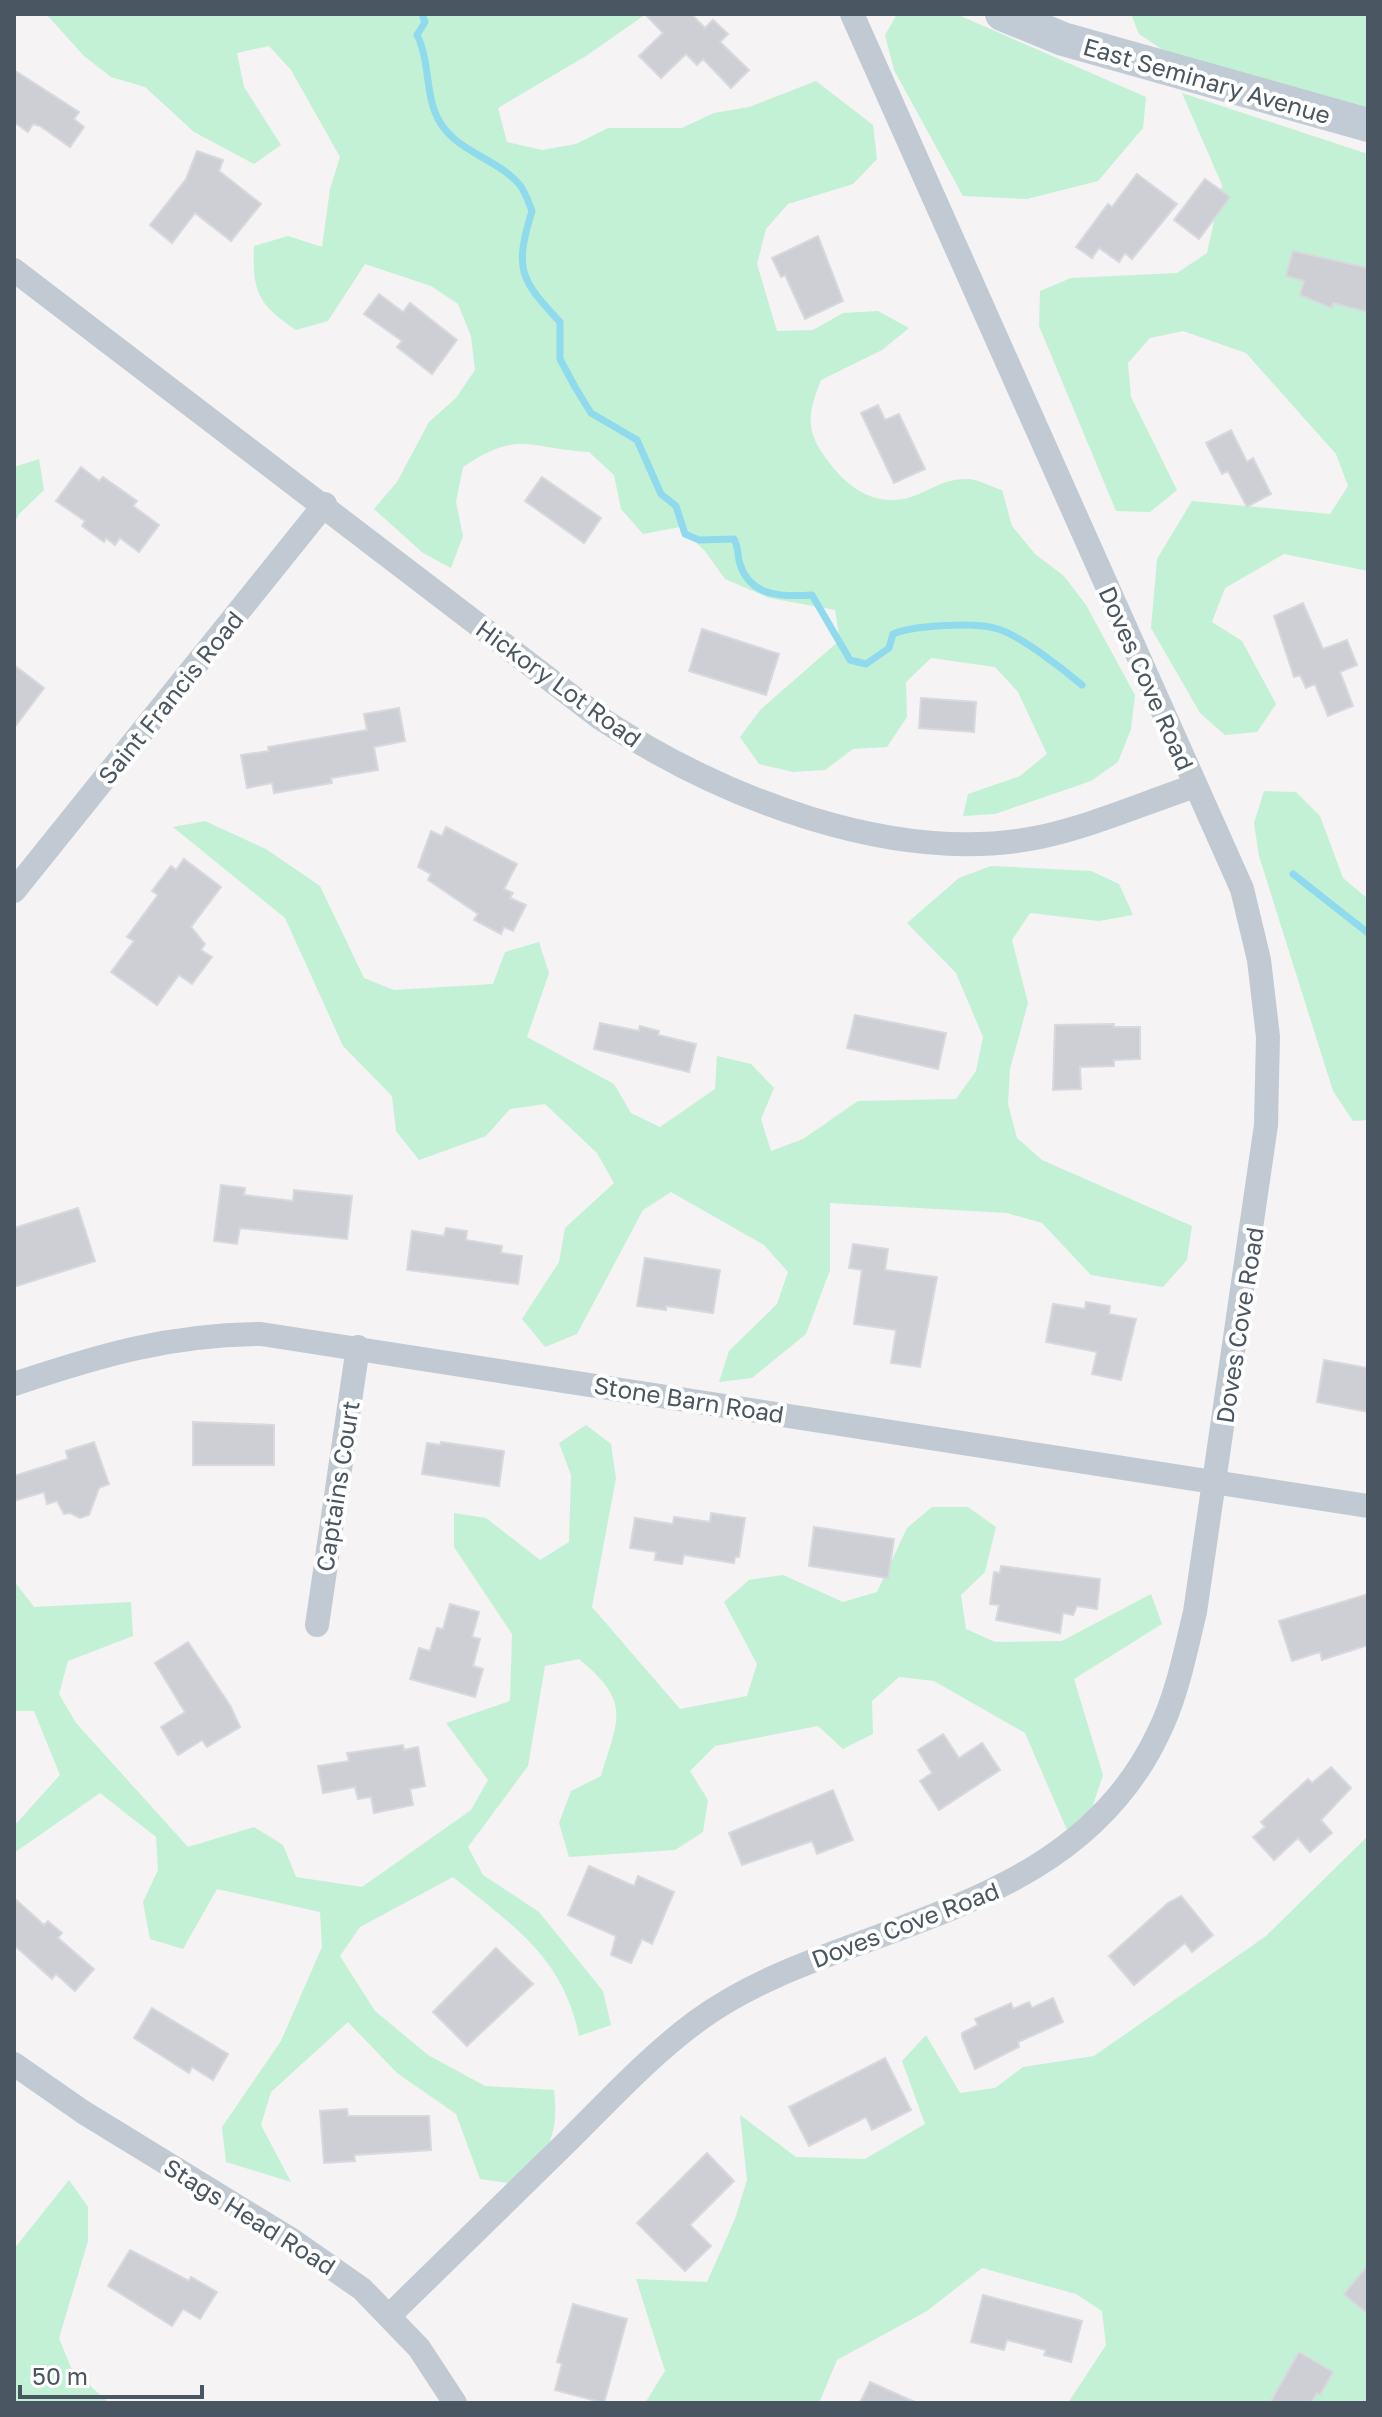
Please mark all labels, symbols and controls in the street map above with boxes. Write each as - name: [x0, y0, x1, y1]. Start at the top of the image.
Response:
- street label: East Seminary Avenue: [1080, 31, 1334, 129]
- street label: Doves Cove Road: [1093, 582, 1201, 774]
- street label: Saint Francis Road: [91, 605, 249, 789]
- street label: Hickory Lot Road: [471, 613, 647, 753]
- street label: Doves Cove Road: [1209, 1225, 1269, 1425]
- street label: Stone Barn Road: [592, 1370, 786, 1428]
- street label: Captains Court: [309, 1399, 365, 1573]
- street label: Doves Cove Road: [807, 1875, 1003, 1973]
- street label: Stags Head Road: [159, 2152, 341, 2280]
- scale bar: [20, 2349, 202, 2399]
- text: 50 m: [32, 2361, 88, 2390]

